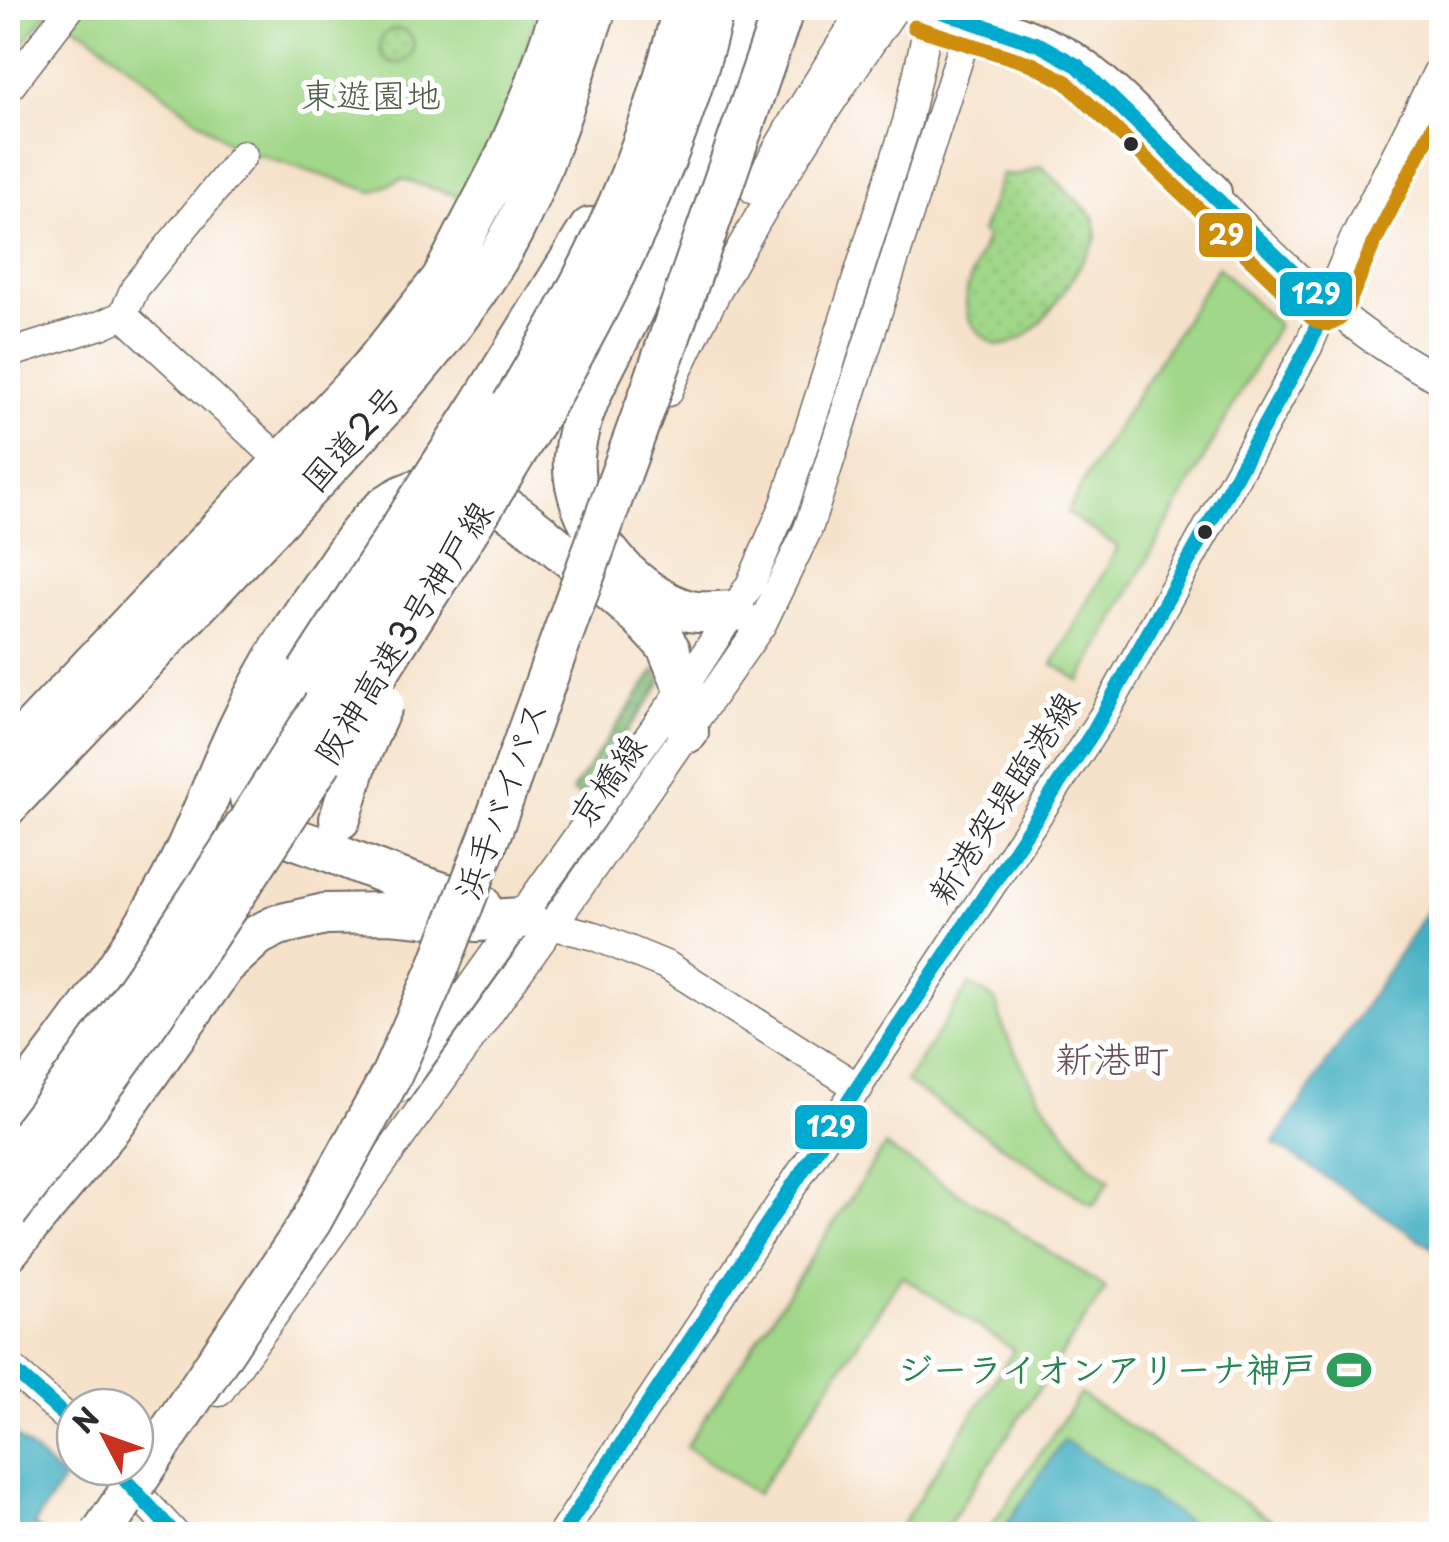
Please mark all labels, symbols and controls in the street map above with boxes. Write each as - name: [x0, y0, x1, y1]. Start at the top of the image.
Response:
- park label: 東遊園地: [301, 67, 441, 120]
- unlabelled marker: [1121, 134, 1141, 154]
- line badge: 29: [1197, 211, 1254, 259]
- text: 29: [1208, 212, 1244, 255]
- line badge: 129: [1278, 270, 1354, 318]
- text: 129: [1291, 271, 1341, 314]
- street label: 国道2号: [287, 371, 413, 503]
- street label: 阪神高速3号神戸線: [299, 489, 505, 774]
- unlabelled marker: [1195, 522, 1215, 542]
- street label: 新港突堤臨港線: [913, 679, 1091, 914]
- street label: 浜手バイパス: [439, 692, 560, 907]
- street label: 京橋線: [554, 721, 658, 838]
- district label: 新港町: [1055, 1029, 1169, 1086]
- line badge: 129: [793, 1103, 869, 1151]
- text: 129: [806, 1104, 856, 1147]
- place label: ジーライオンアリーナ神戸: [897, 1341, 1316, 1394]
- sports icon: ジーライオンアリーナ神戸: [1325, 1346, 1373, 1394]
- north arrow: [55, 1387, 155, 1487]
- text: N: [61, 1397, 109, 1442]

